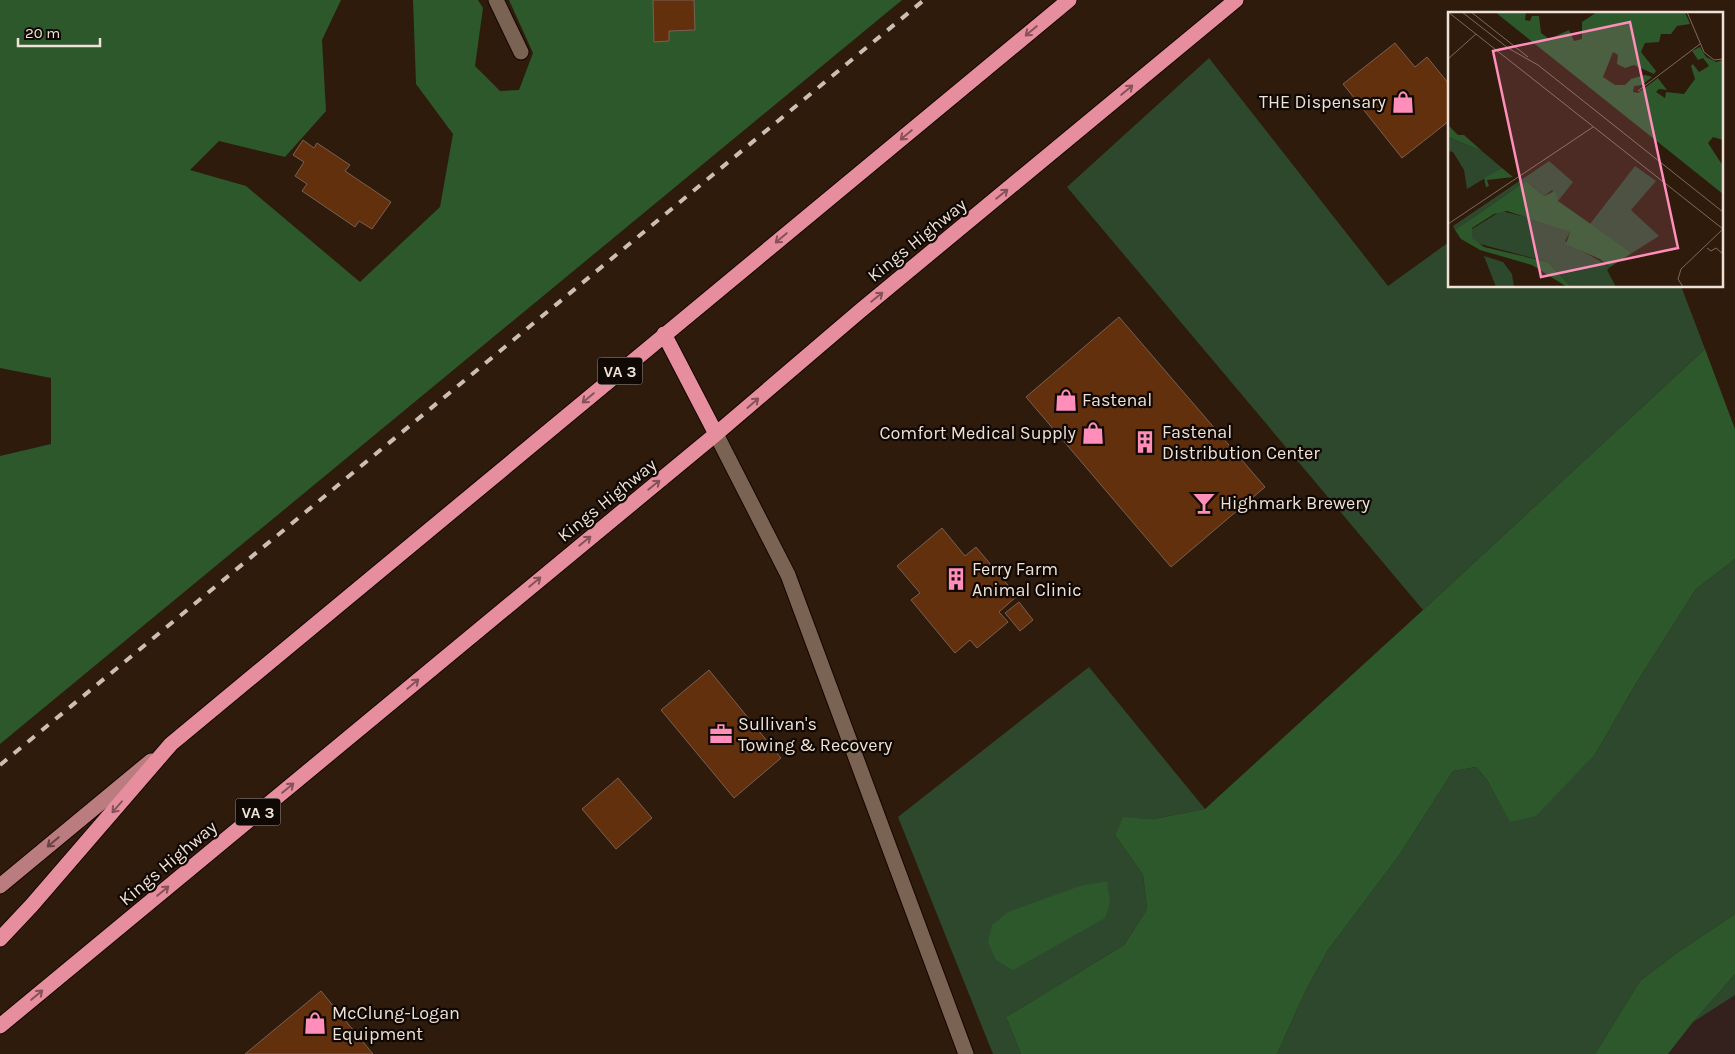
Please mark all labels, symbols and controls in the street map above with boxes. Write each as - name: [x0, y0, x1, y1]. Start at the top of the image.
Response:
- inset map: [1448, 12, 1722, 288]
- scale bar: [18, 15, 100, 47]
- text: 20 m: [25, 24, 60, 42]
- one-way arrow: [1025, 25, 1038, 36]
- one-way arrow: [1120, 85, 1133, 96]
- shop icon: THE Dispensary: [1390, 89, 1416, 115]
- place label: THE Dispensary: [1259, 91, 1387, 113]
- one-way arrow: [900, 129, 913, 140]
- one-way arrow: [995, 189, 1008, 200]
- street label: Kings Highway: [863, 193, 971, 287]
- one-way arrow: [774, 233, 787, 244]
- one-way arrow: [870, 292, 883, 303]
- road number: VA 3: [598, 358, 642, 384]
- shop icon: Fastenal: [1053, 387, 1079, 413]
- place label: Fastenal: [1082, 389, 1152, 411]
- one-way arrow: [582, 392, 595, 403]
- one-way arrow: [746, 397, 759, 408]
- shop icon: Comfort Medical Supply: [1080, 420, 1106, 446]
- place label: Fastenal Distribution Center: [1162, 421, 1320, 464]
- place label: Comfort Medical Supply: [879, 422, 1077, 444]
- building icon: Fastenal Distribution Center: [1132, 429, 1158, 455]
- street label: Kings Highway: [553, 453, 661, 547]
- one-way arrow: [647, 480, 660, 491]
- bar icon: Highmark Brewery: [1191, 490, 1217, 516]
- place label: Highmark Brewery: [1220, 492, 1371, 514]
- one-way arrow: [578, 536, 591, 547]
- place label: Ferry Farm Animal Clinic: [972, 558, 1082, 601]
- building icon: Ferry Farm Animal Clinic: [943, 566, 969, 592]
- one-way arrow: [529, 577, 542, 588]
- one-way arrow: [406, 678, 419, 690]
- place label: Sullivan's Towing & Recovery: [738, 713, 893, 756]
- office icon: Sullivan's Towing & Recovery: [708, 721, 734, 747]
- one-way arrow: [281, 782, 294, 793]
- road number: VA 3: [236, 799, 280, 826]
- one-way arrow: [111, 801, 122, 814]
- street label: Kings Highway: [115, 815, 222, 910]
- one-way arrow: [47, 836, 60, 847]
- one-way arrow: [156, 886, 169, 897]
- one-way arrow: [31, 990, 44, 1001]
- place label: McClung-Logan Equipment: [332, 1002, 460, 1045]
- shop icon: McClung-Logan Equipment: [302, 1010, 328, 1036]

